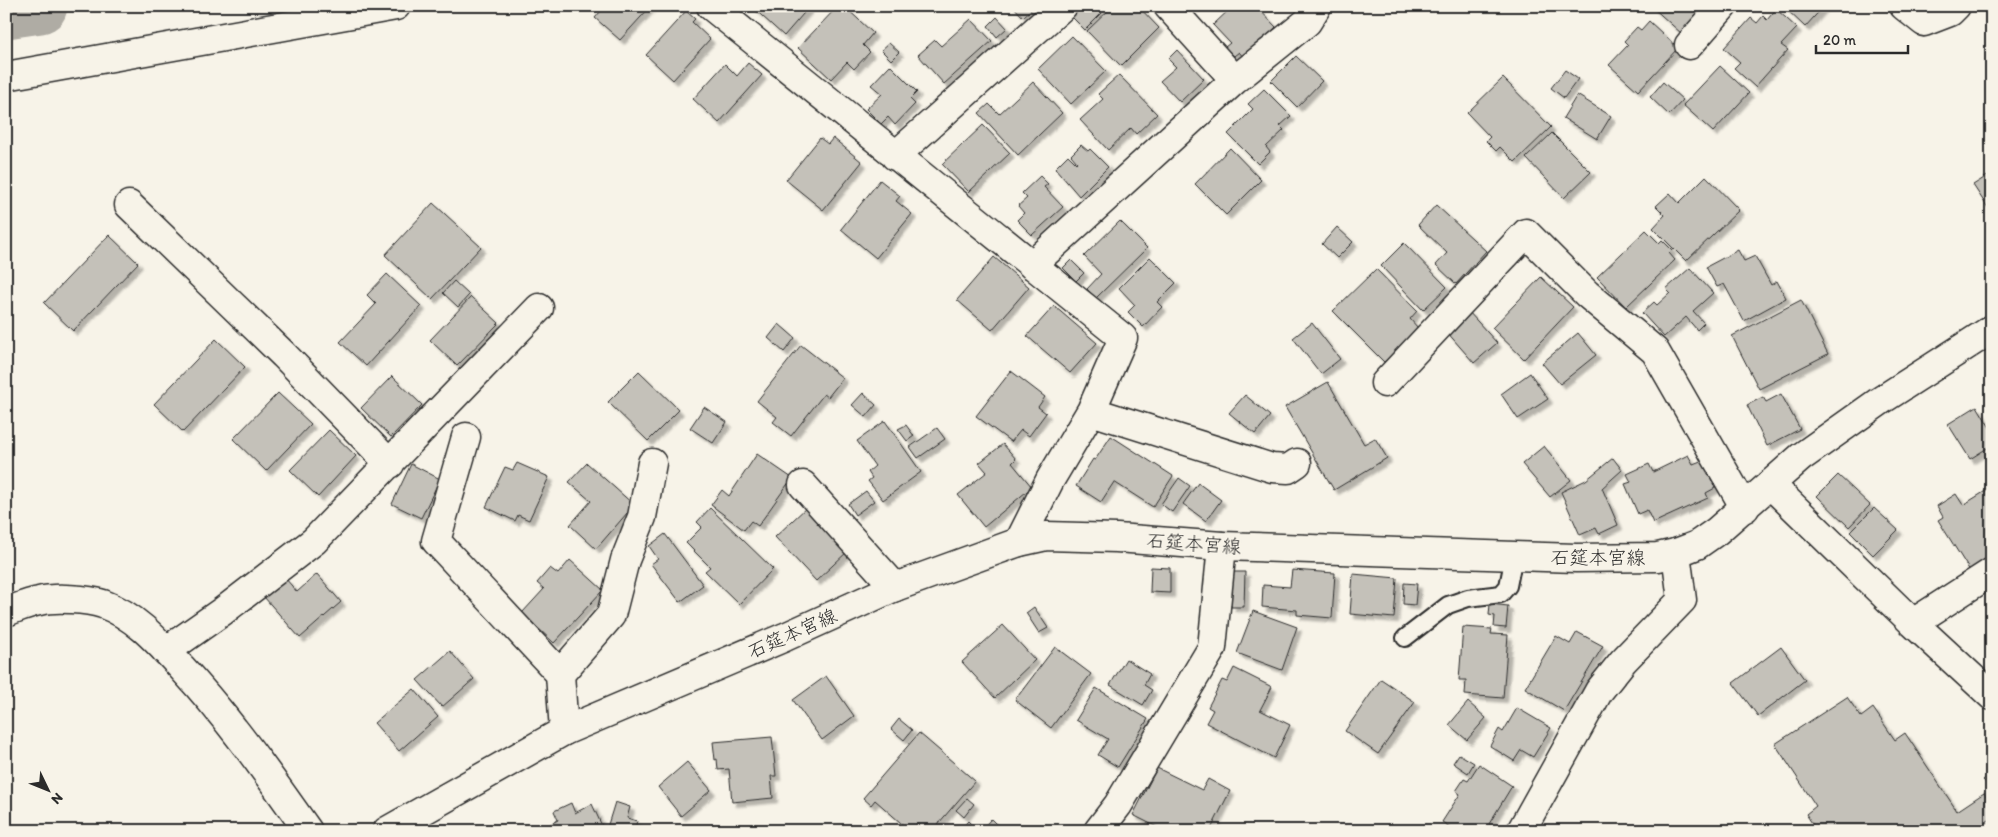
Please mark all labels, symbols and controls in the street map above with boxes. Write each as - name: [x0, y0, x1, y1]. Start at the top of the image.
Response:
- scale bar: [1816, 22, 1908, 54]
- text: 20 m: [1823, 31, 1857, 49]
- street label: 石筵本宮線: [1146, 529, 1242, 558]
- street label: 石筵本宮線: [1550, 546, 1646, 569]
- street label: 石筵本宮線: [744, 604, 840, 663]
- north arrow: [22, 764, 72, 814]
- text: N: [48, 789, 67, 808]

